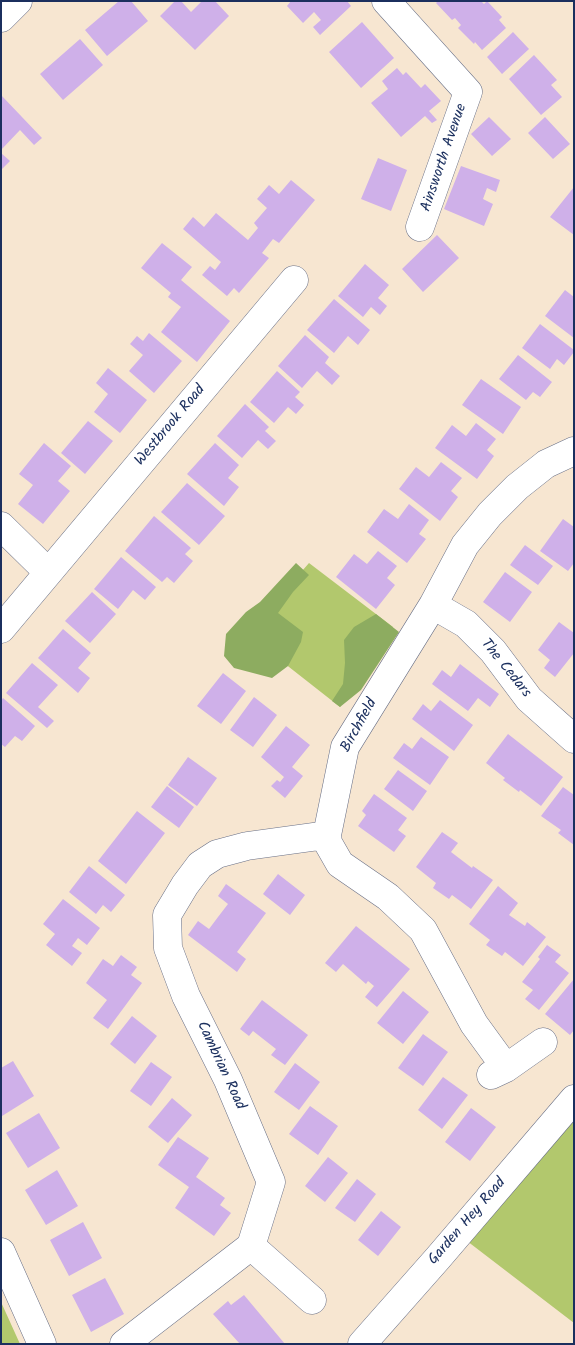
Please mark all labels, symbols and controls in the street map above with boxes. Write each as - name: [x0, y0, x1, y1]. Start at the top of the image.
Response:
- street label: Ainsworth Avenue: [418, 102, 472, 214]
- street label: Westbrook Road: [132, 382, 210, 470]
- street label: The Cedars: [476, 636, 534, 702]
- street label: Birchfield: [338, 696, 382, 756]
- street label: Cambrian Road: [192, 1019, 248, 1113]
- street label: Garden Hey Road: [425, 1175, 511, 1269]

